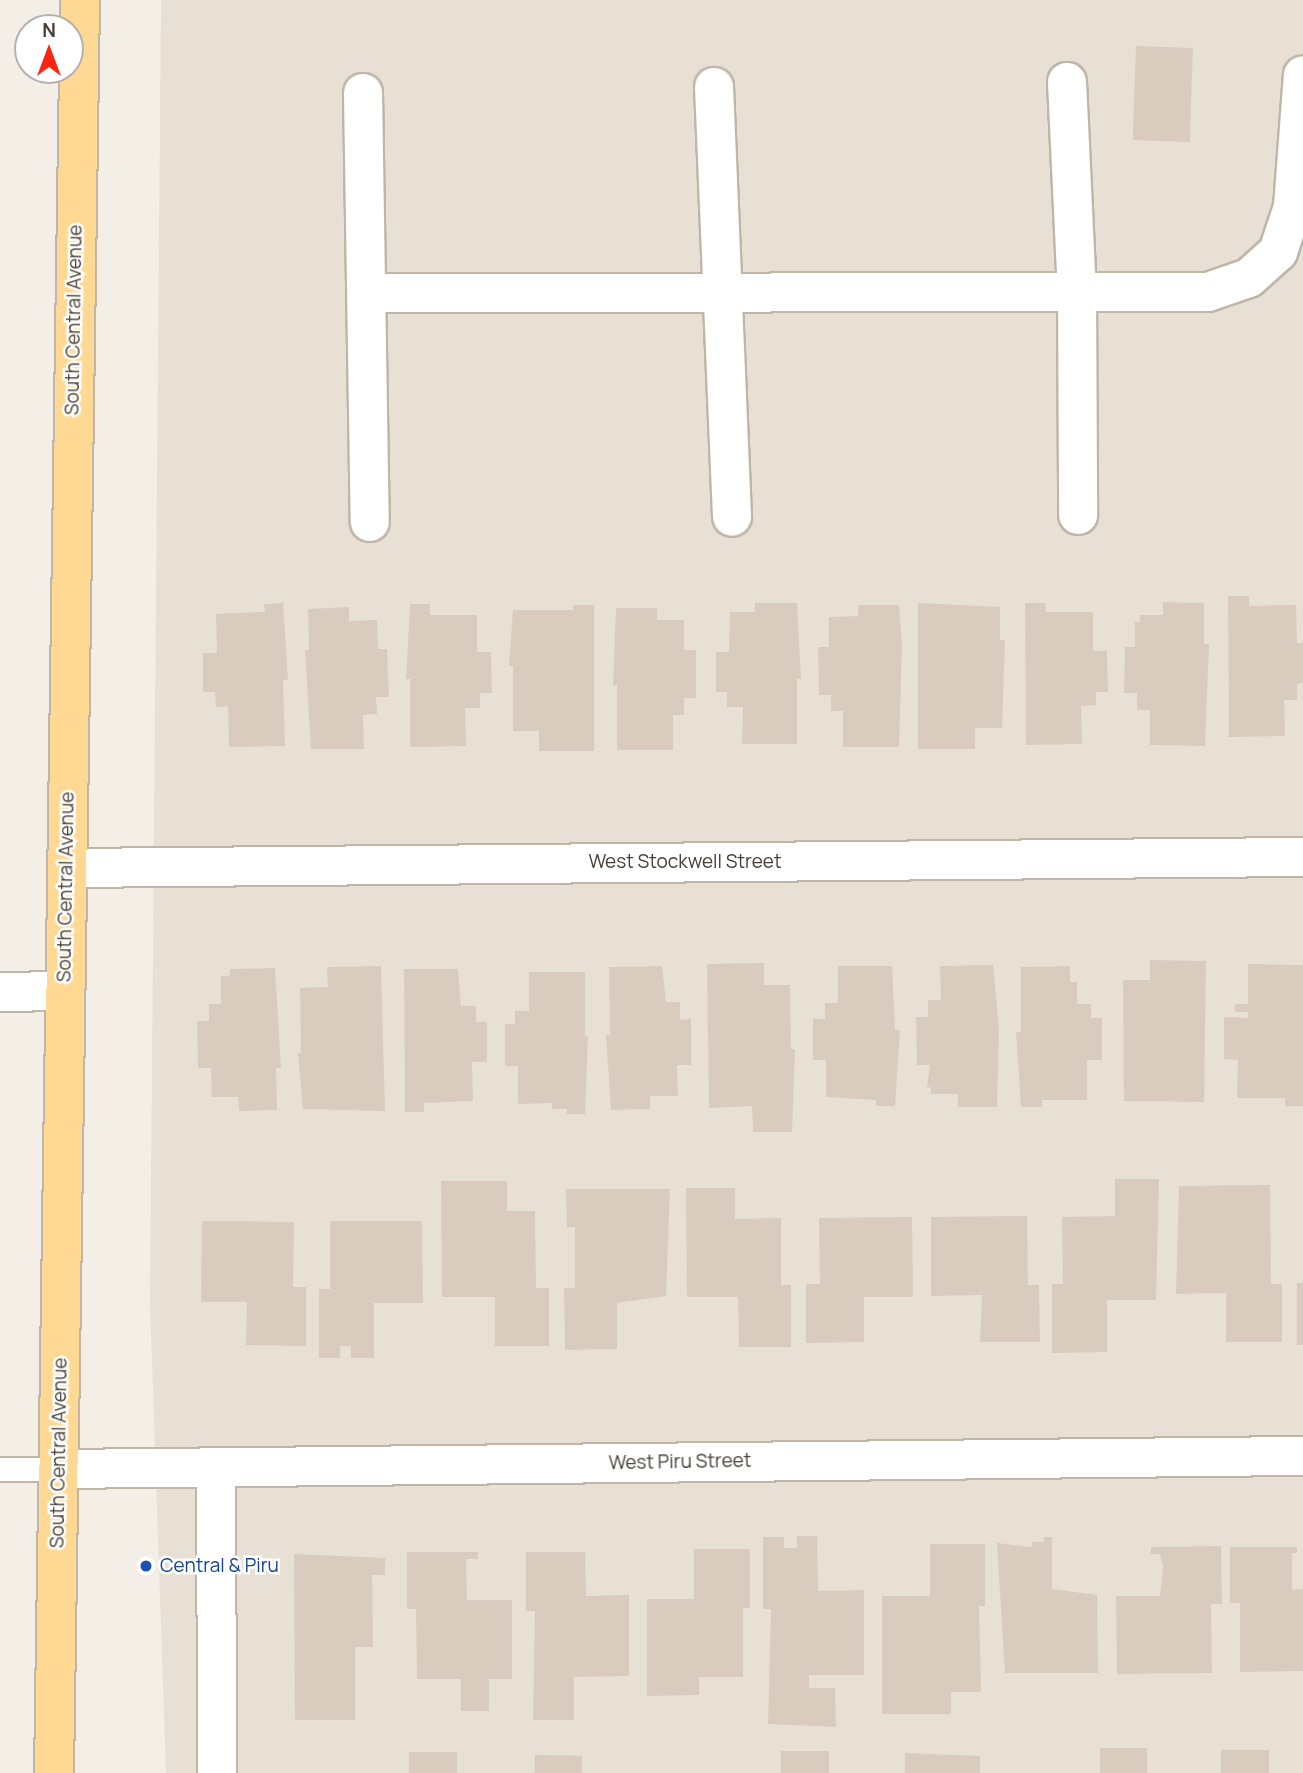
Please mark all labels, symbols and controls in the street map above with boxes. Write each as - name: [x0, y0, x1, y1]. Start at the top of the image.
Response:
- north arrow: [14, 14, 84, 84]
- text: N: [42, 17, 56, 43]
- street label: South Central Avenue: [61, 225, 87, 415]
- street label: South Central Avenue: [53, 792, 79, 982]
- street label: West Stockwell Street: [588, 851, 782, 873]
- street label: South Central Avenue: [46, 1358, 72, 1548]
- street label: West Piru Street: [608, 1449, 752, 1475]
- place label: Central & Piru: [160, 1555, 279, 1577]
- marker: Central & Piru: [138, 1558, 154, 1574]

